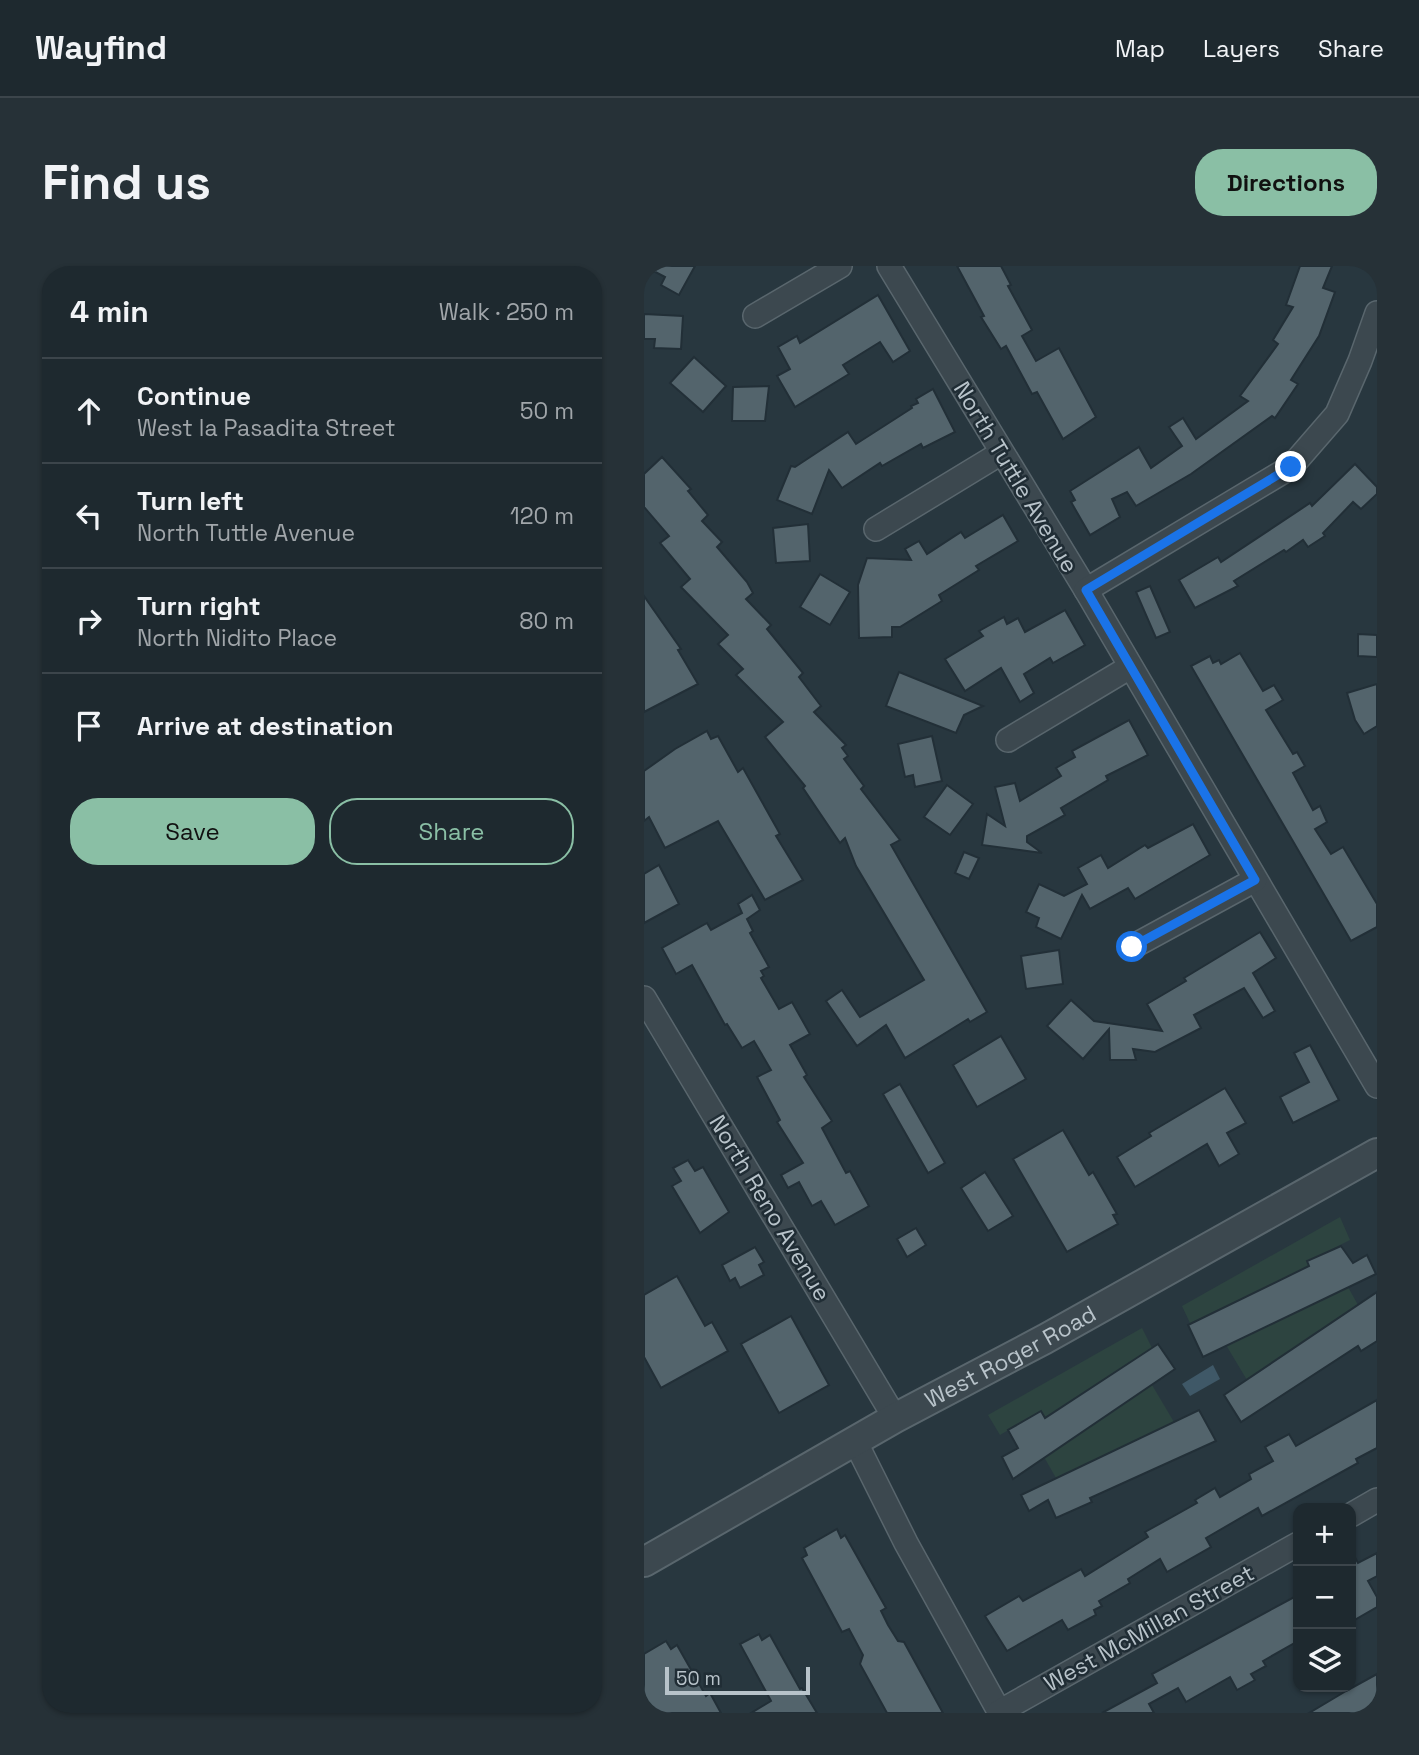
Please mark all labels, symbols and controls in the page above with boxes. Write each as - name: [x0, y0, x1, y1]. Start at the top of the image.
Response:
- text: Wayfind: [35, 27, 167, 69]
- text: Map: [1115, 33, 1165, 64]
- text: Layers: [1203, 33, 1280, 64]
- text: Share: [1318, 33, 1384, 64]
- button: Directions: [1195, 149, 1377, 216]
- text: Find us: [42, 151, 211, 213]
- text: 4 min: [70, 292, 149, 331]
- text: Walk · 250 m: [439, 297, 574, 327]
- street label: North Tuttle Avenue: [947, 376, 1085, 578]
- text: Continue: [137, 379, 251, 413]
- icon: ahead: [70, 392, 108, 430]
- text: 50 m: [520, 396, 574, 426]
- text: West la Pasadita Street: [137, 413, 396, 443]
- route end: [1275, 451, 1306, 482]
- text: Turn left: [137, 484, 244, 518]
- icon: left: [70, 497, 108, 535]
- text: 120 m: [510, 501, 574, 531]
- text: North Tuttle Avenue: [137, 518, 355, 548]
- text: Turn right: [137, 589, 261, 623]
- icon: right: [70, 602, 108, 640]
- text: 80 m: [519, 606, 574, 636]
- text: North Nidito Place: [137, 623, 337, 653]
- icon: arrive: [70, 707, 108, 745]
- text: Arrive at destination: [137, 709, 394, 743]
- button: Save: [70, 798, 315, 865]
- button: Share: [329, 798, 574, 865]
- route start: [1116, 931, 1147, 962]
- street label: North Reno Avenue: [703, 1109, 837, 1307]
- street label: West Roger Road: [920, 1298, 1101, 1415]
- map controls: [1293, 1503, 1356, 1692]
- button: +: [1293, 1503, 1356, 1566]
- street label: West McMillan Street: [1039, 1558, 1259, 1698]
- button: −: [1293, 1566, 1356, 1629]
- button: layers: [1293, 1629, 1356, 1692]
- scale bar: [665, 1664, 810, 1696]
- text: 50 m: [676, 1666, 721, 1691]

